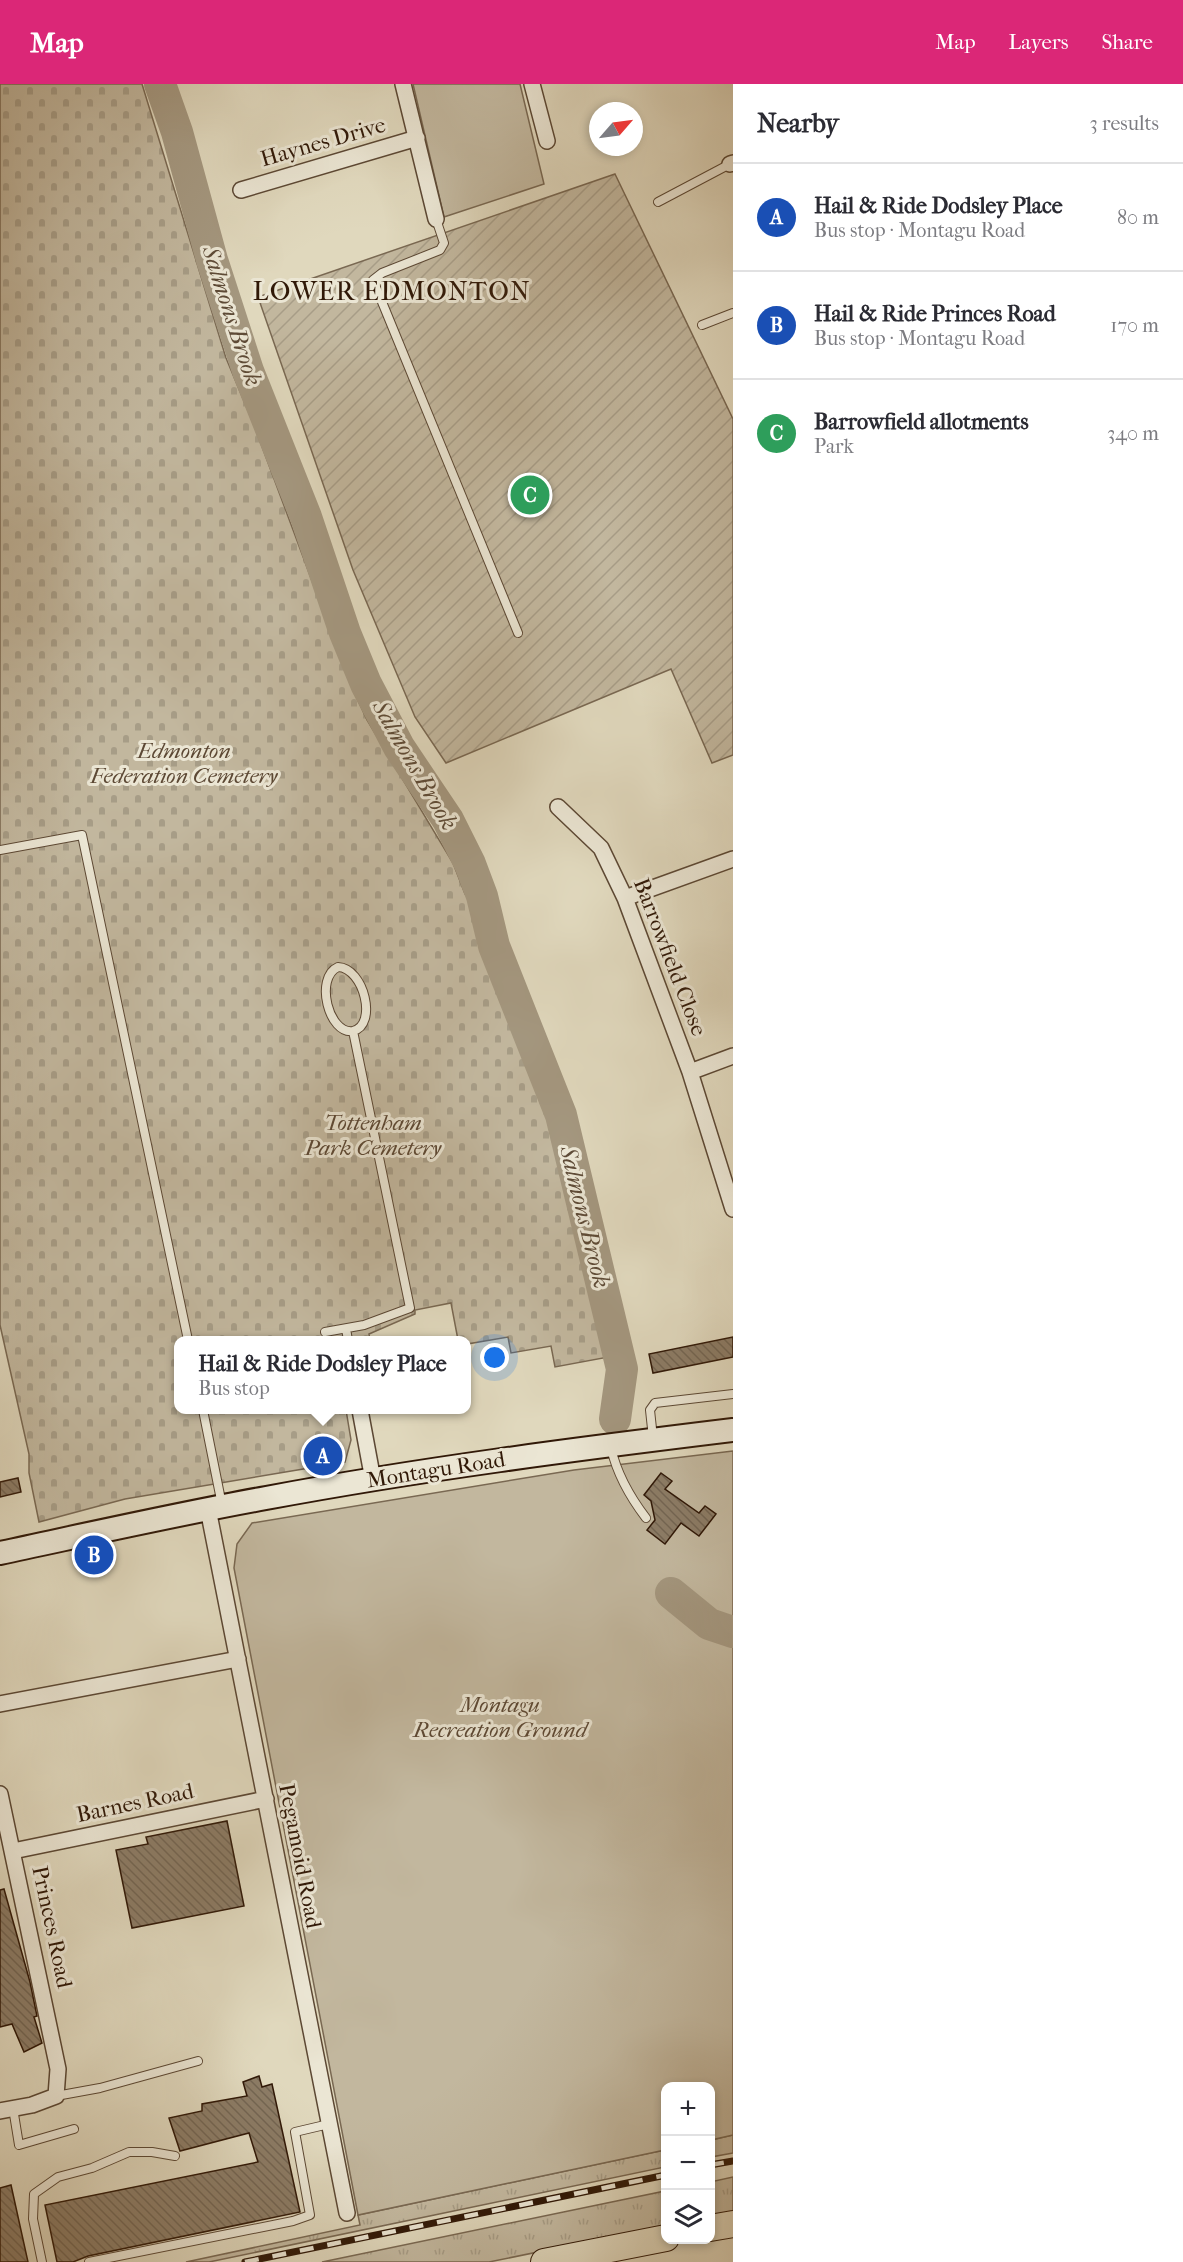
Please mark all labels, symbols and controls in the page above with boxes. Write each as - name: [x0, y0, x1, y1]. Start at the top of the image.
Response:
- text: Map: [30, 26, 84, 59]
- text: Map: [935, 30, 976, 54]
- text: Layers: [1009, 30, 1068, 54]
- text: Share: [1101, 30, 1153, 54]
- north arrow: [589, 102, 643, 156]
- text: Nearby: [757, 108, 839, 139]
- street label: Haynes Drive: [257, 112, 389, 172]
- text: 3 results: [1090, 112, 1159, 135]
- text: Hail & Ride Dodsley Place: [814, 193, 1063, 219]
- text: A: [770, 206, 783, 229]
- text: 80 m: [1117, 206, 1159, 229]
- text: Bus stop · Montagu Road: [814, 219, 1025, 242]
- water label: Salmons Brook: [196, 242, 268, 389]
- district label: LOWER EDMONTON: [253, 276, 531, 307]
- text: Hail & Ride Princes Road: [814, 301, 1056, 327]
- text: B: [770, 314, 783, 337]
- text: 170 m: [1110, 314, 1159, 337]
- text: Bus stop · Montagu Road: [814, 327, 1025, 350]
- text: Barrowfield allotments: [814, 409, 1029, 435]
- text: C: [770, 422, 783, 445]
- text: 340 m: [1107, 422, 1159, 445]
- text: Park: [814, 435, 854, 458]
- pin: C: [510, 472, 550, 518]
- water label: Salmons Brook: [366, 694, 463, 835]
- park label: Edmonton Federation Cemetery: [89, 738, 278, 789]
- street label: Barrowfield Close: [628, 875, 712, 1040]
- park label: Tottenham Park Cemetery: [304, 1110, 442, 1161]
- water label: Salmons Brook: [554, 1142, 616, 1291]
- popup: [174, 1336, 471, 1414]
- your location: [480, 1343, 509, 1372]
- text: Hail & Ride Dodsley Place: [198, 1351, 447, 1377]
- text: Bus stop: [198, 1377, 270, 1400]
- pin: A: [304, 1434, 342, 1478]
- street label: Montagu Road: [365, 1446, 508, 1494]
- pin: B: [74, 1532, 113, 1578]
- park label: Montagu Recreation Ground: [411, 1692, 590, 1743]
- street label: Barnes Road: [74, 1778, 197, 1828]
- street label: Pegamoid Road: [273, 1781, 327, 1932]
- street label: Princes Road: [26, 1864, 78, 1991]
- map controls: [661, 2082, 715, 2244]
- button: +: [661, 2082, 715, 2136]
- button: −: [661, 2136, 715, 2190]
- button: layers: [661, 2190, 715, 2244]

